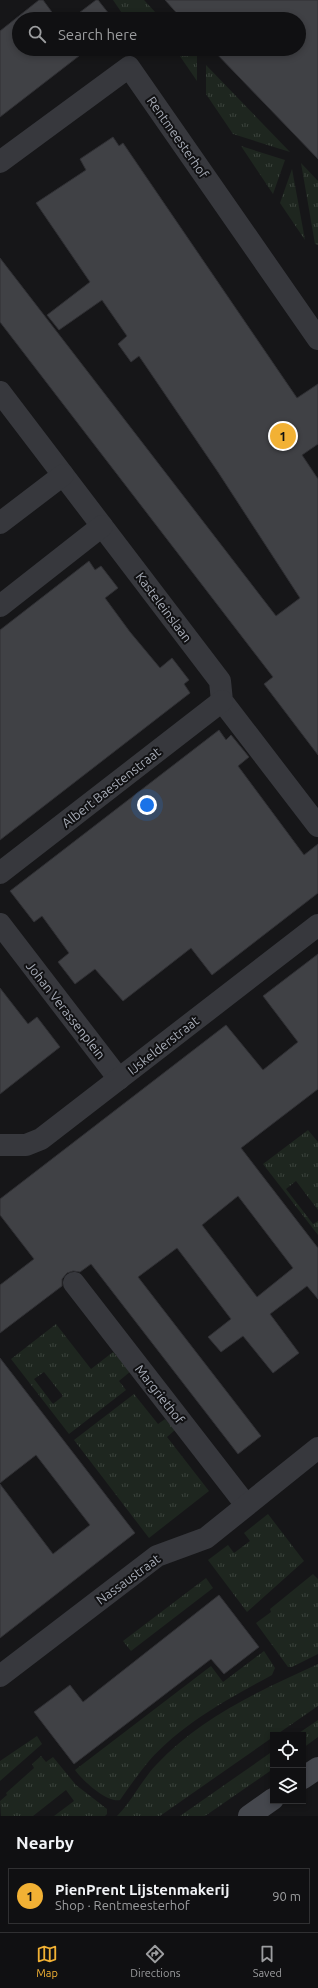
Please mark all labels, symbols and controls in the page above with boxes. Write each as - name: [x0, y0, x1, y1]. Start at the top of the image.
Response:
- search box: [12, 12, 306, 56]
- icon: search: [26, 23, 48, 45]
- text: Search here: [58, 26, 137, 43]
- street label: Rentmeesterhof: [145, 94, 211, 180]
- pin: 1: [270, 421, 296, 451]
- street label: Kasteleinslaan: [133, 569, 195, 645]
- street label: Albert Baestenstraat: [59, 744, 163, 830]
- your location: [137, 795, 157, 815]
- street label: Johan Verassenplein: [24, 959, 108, 1061]
- street label: IJskelderstraat: [125, 1013, 201, 1077]
- street label: Margriethof: [133, 1362, 187, 1426]
- street label: Nassaustraat: [93, 1551, 163, 1607]
- map controls: [270, 1732, 306, 1804]
- button: locate: [270, 1732, 306, 1768]
- button: layers: [270, 1768, 306, 1804]
- text: Nearby: [16, 1833, 74, 1852]
- text: PienPrent Lijstenmakerij: [55, 1881, 229, 1898]
- text: 1: [26, 1889, 34, 1903]
- text: 90 m: [272, 1889, 301, 1903]
- text: Shop · Rentmeesterhof: [55, 1898, 190, 1912]
- tab: Map: [36, 1943, 58, 1979]
- tab: Directions: [130, 1943, 180, 1979]
- tab: Saved: [253, 1943, 282, 1979]

